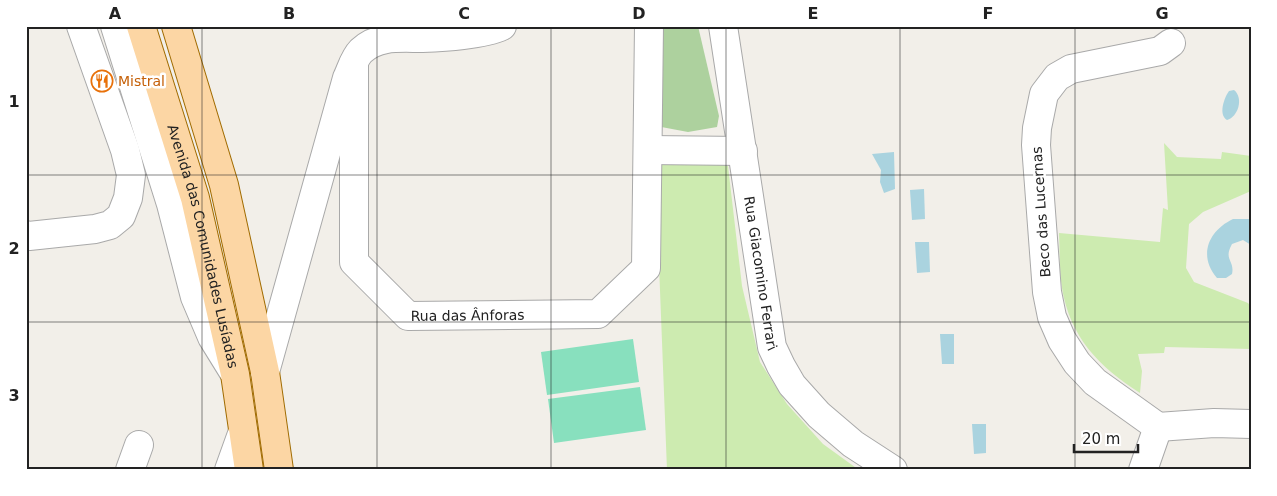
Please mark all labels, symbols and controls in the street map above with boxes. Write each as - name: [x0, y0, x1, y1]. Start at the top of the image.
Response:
- text: A: [109, 4, 122, 23]
- text: B: [283, 4, 295, 23]
- text: C: [458, 4, 470, 23]
- text: D: [632, 4, 646, 23]
- text: E: [808, 4, 818, 23]
- text: F: [983, 4, 993, 23]
- text: G: [1155, 4, 1169, 23]
- restaurant icon: Mistral: [90, 69, 114, 93]
- place label: Mistral: [118, 73, 165, 89]
- text: 1: [8, 92, 20, 111]
- street label: Avenida das Comunidades Lusíadas: [164, 122, 241, 370]
- street label: Beco das Lucernas: [1028, 146, 1054, 278]
- street label: Rua Giacomino Ferrari: [741, 195, 781, 353]
- text: 2: [8, 239, 20, 258]
- street label: Rua das Ânforas: [411, 306, 525, 324]
- text: 3: [8, 386, 20, 405]
- scale bar: [1074, 421, 1138, 453]
- text: 20 m: [1082, 430, 1120, 448]

